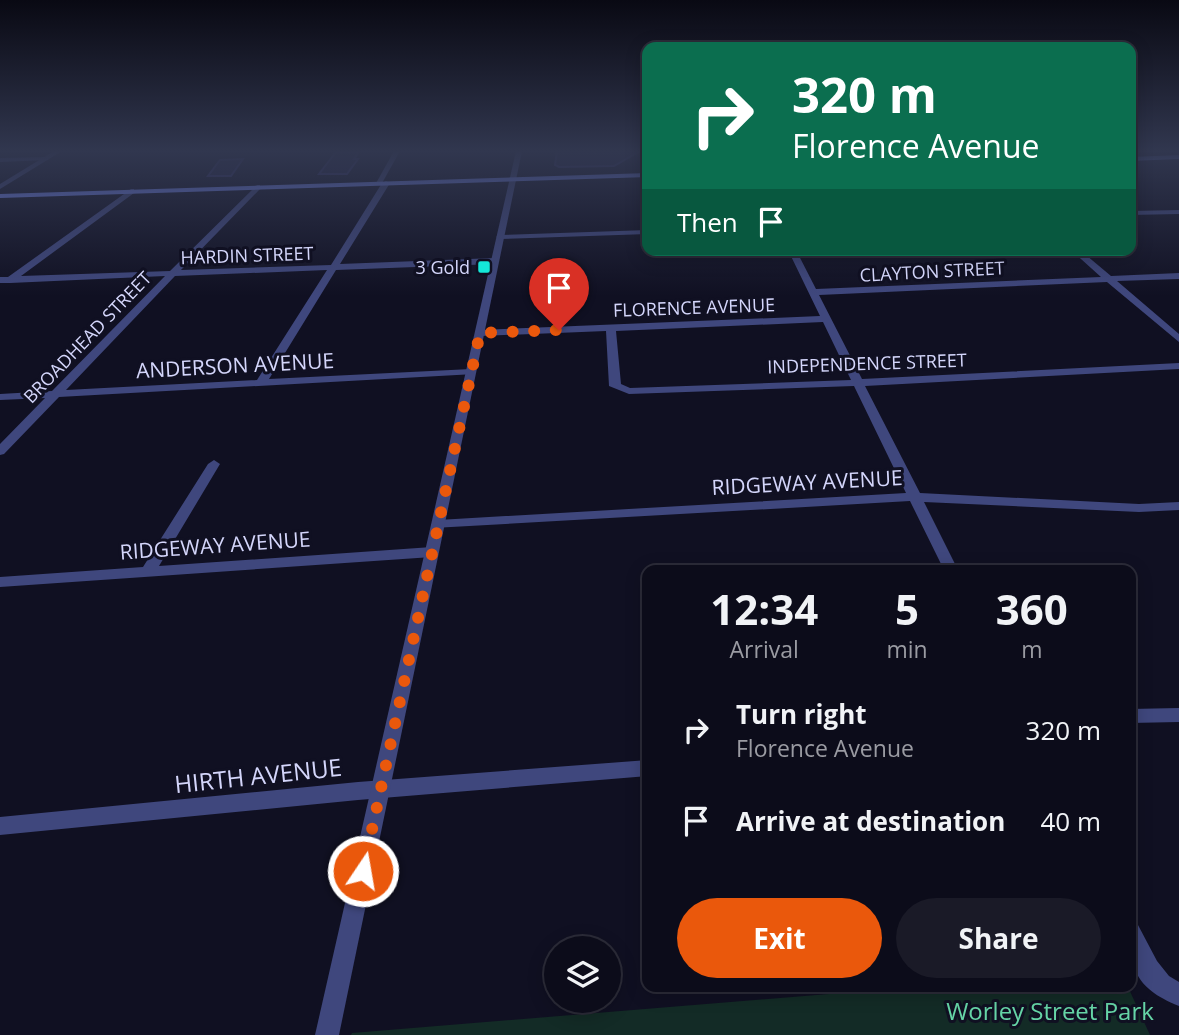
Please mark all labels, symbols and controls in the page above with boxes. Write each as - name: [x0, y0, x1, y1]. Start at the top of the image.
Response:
- text: 320 m: [792, 61, 937, 127]
- icon: right: [677, 70, 768, 161]
- text: Florence Avenue: [792, 124, 1040, 167]
- icon: arrive: [752, 203, 790, 241]
- text: Then: [677, 204, 738, 240]
- street label: HARDIN STREET: [180, 241, 314, 269]
- place label: 3 Gold: [416, 255, 470, 279]
- street label: CLAYTON STREET: [859, 255, 1005, 287]
- pin: [529, 258, 589, 330]
- marker: 3 Gold: [476, 259, 492, 275]
- street label: BROADHEAD STREET: [18, 266, 156, 408]
- icon: arrive: [540, 269, 578, 307]
- street label: FLORENCE AVENUE: [613, 292, 775, 322]
- street label: ANDERSON AVENUE: [135, 346, 335, 384]
- street label: INDEPENDENCE STREET: [767, 348, 967, 378]
- street label: RIDGEWAY AVENUE: [711, 463, 903, 501]
- street label: RIDGEWAY AVENUE: [119, 524, 311, 566]
- text: 12:34: [710, 580, 818, 637]
- text: 5: [895, 580, 919, 637]
- text: 360: [996, 580, 1068, 637]
- text: Arrival: [730, 633, 799, 665]
- text: min: [886, 633, 928, 665]
- text: m: [1021, 633, 1042, 665]
- text: Turn right: [736, 696, 867, 732]
- icon: right: [677, 711, 715, 749]
- text: 320 m: [1026, 712, 1101, 748]
- text: Florence Avenue: [736, 732, 914, 764]
- street label: HIRTH AVENUE: [173, 750, 343, 800]
- icon: arrive: [677, 802, 715, 840]
- text: Arrive at destination: [736, 803, 1005, 839]
- text: 40 m: [1040, 803, 1101, 839]
- position arrow: [326, 834, 400, 908]
- button: Exit: [677, 898, 882, 978]
- button: Share: [896, 898, 1101, 978]
- map controls: [544, 936, 621, 1013]
- button: layers: [544, 936, 621, 1013]
- park label: Worley Street Park: [946, 994, 1154, 1027]

